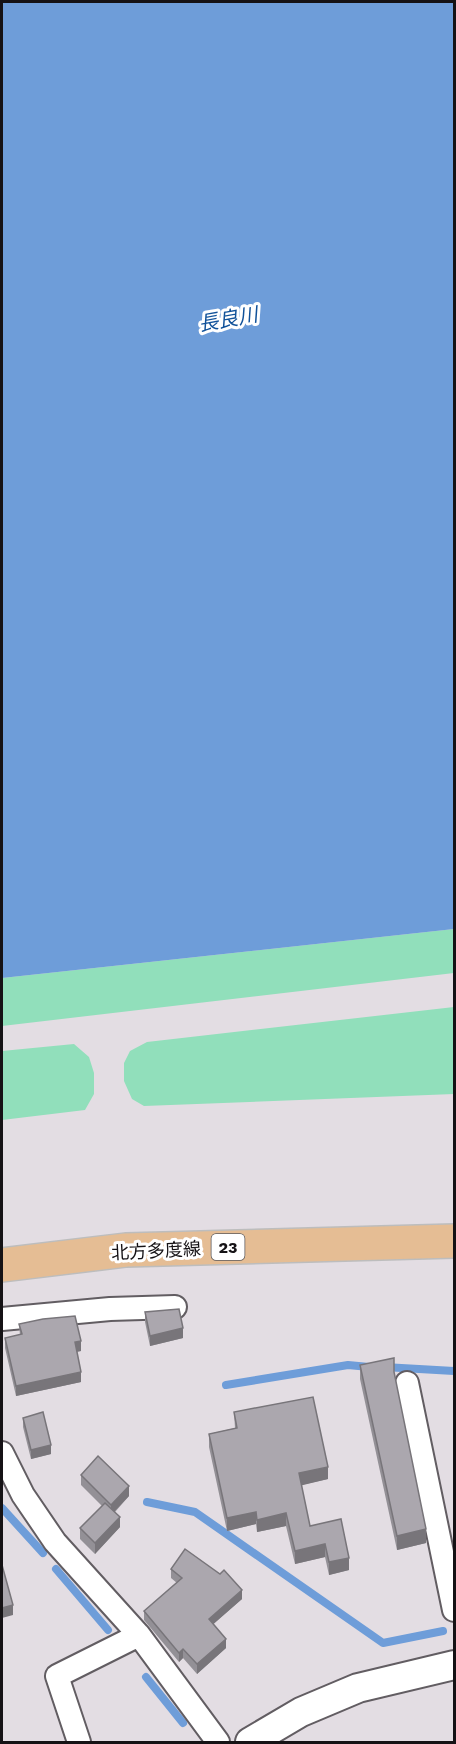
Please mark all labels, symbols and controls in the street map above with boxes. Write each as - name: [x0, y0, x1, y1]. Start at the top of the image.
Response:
- water label: 長良川: [196, 302, 262, 336]
- road number: 23: [212, 1234, 244, 1260]
- street label: 北方多度線: [110, 1238, 201, 1263]

